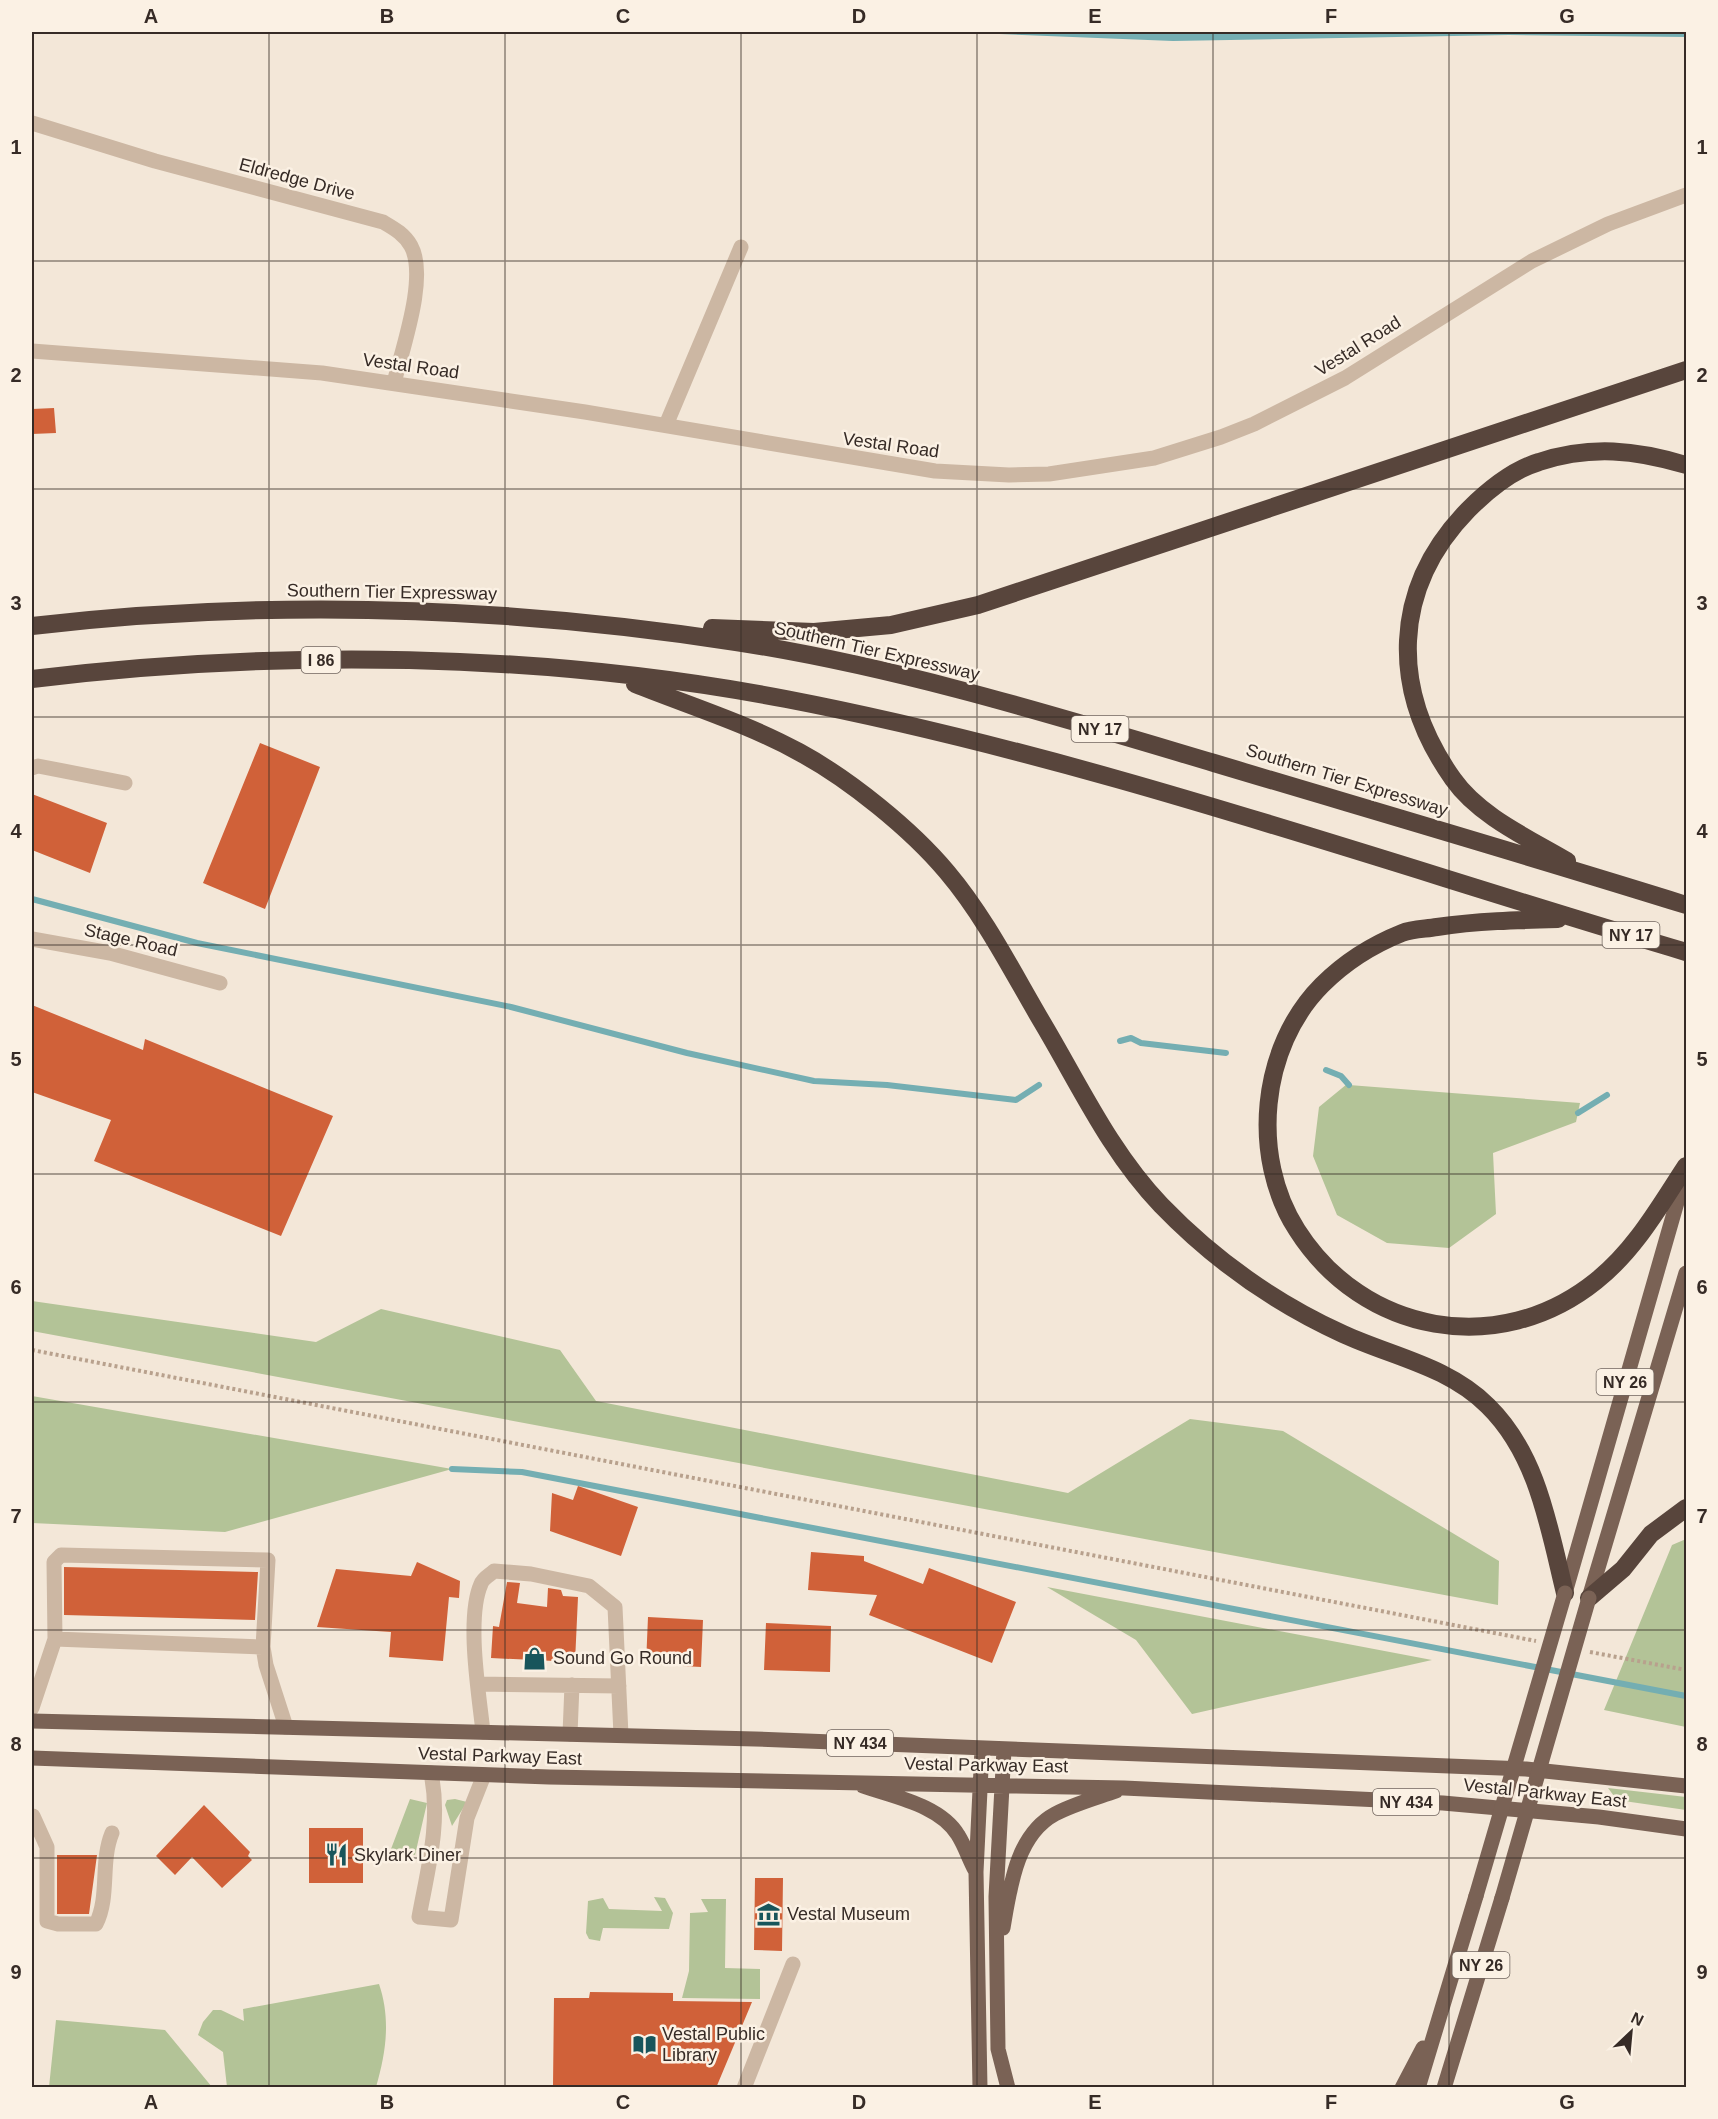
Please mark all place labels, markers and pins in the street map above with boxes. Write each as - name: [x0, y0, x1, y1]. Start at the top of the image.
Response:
- shop icon: Sound Go Round: [522, 1645, 548, 1671]
- place label: Sound Go Round: [553, 1648, 692, 1668]
- restaurant icon: Skylark Diner: [323, 1842, 349, 1868]
- place label: Skylark Diner: [354, 1845, 461, 1865]
- museum icon: Vestal Museum: [756, 1901, 782, 1927]
- place label: Vestal Museum: [787, 1904, 910, 1924]
- place label: Vestal Public Library: [662, 2024, 765, 2065]
- library icon: Vestal Public Library: [631, 2031, 657, 2057]

